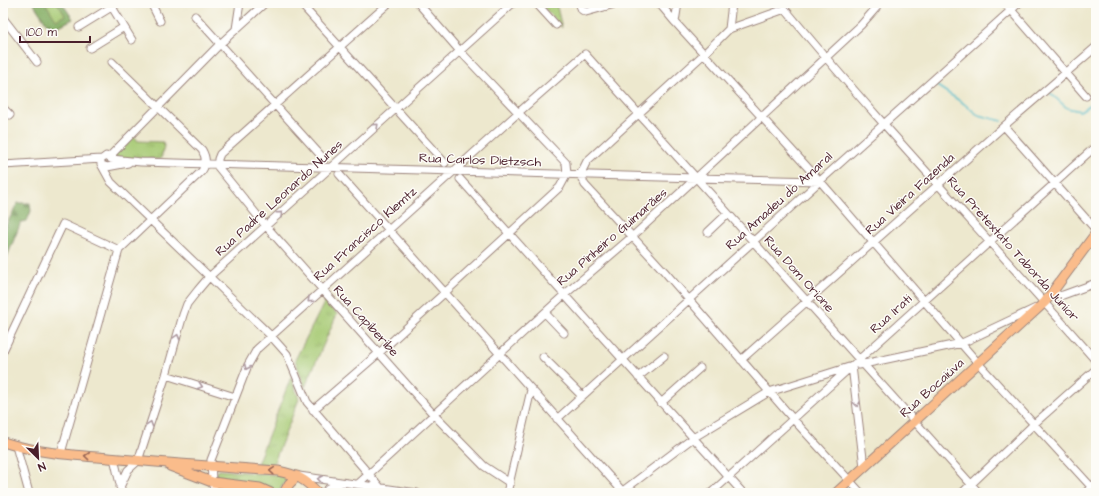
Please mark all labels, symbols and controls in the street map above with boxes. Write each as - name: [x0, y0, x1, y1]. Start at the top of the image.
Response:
- scale bar: [20, 18, 90, 44]
- text: 100 m: [26, 24, 57, 41]
- one-way arrow: [371, 123, 379, 131]
- street label: Rua Padre Leonardo Nunes: [211, 135, 347, 260]
- street label: Rua Amadeu do Amaral: [722, 148, 836, 254]
- street label: Rua Carlos Dietzsch: [419, 149, 542, 171]
- street label: Rua Vieira Fazenda: [861, 149, 959, 239]
- street label: Rua Pretextato Taborda Júnior: [943, 173, 1083, 325]
- street label: Rua Francisco Klemtz: [309, 182, 421, 285]
- street label: Rua Pinheiro Guimarães: [553, 184, 672, 290]
- one-way arrow: [275, 211, 283, 218]
- street label: Rua Dom Orione: [760, 232, 838, 316]
- street label: Rua Capiberibe: [329, 281, 403, 361]
- street label: Rua Irati: [866, 290, 916, 338]
- one-way arrow: [307, 296, 315, 303]
- one-way arrow: [172, 334, 181, 341]
- street label: Rua Bocaiúva: [896, 354, 968, 422]
- one-way arrow: [244, 362, 252, 370]
- one-way arrow: [197, 381, 204, 390]
- one-way arrow: [852, 401, 861, 407]
- one-way arrow: [145, 420, 154, 427]
- north arrow: [18, 438, 58, 478]
- one-way arrow: [84, 452, 90, 461]
- text: N: [36, 458, 48, 475]
- one-way arrow: [269, 467, 275, 476]
- one-way arrow: [317, 475, 323, 484]

